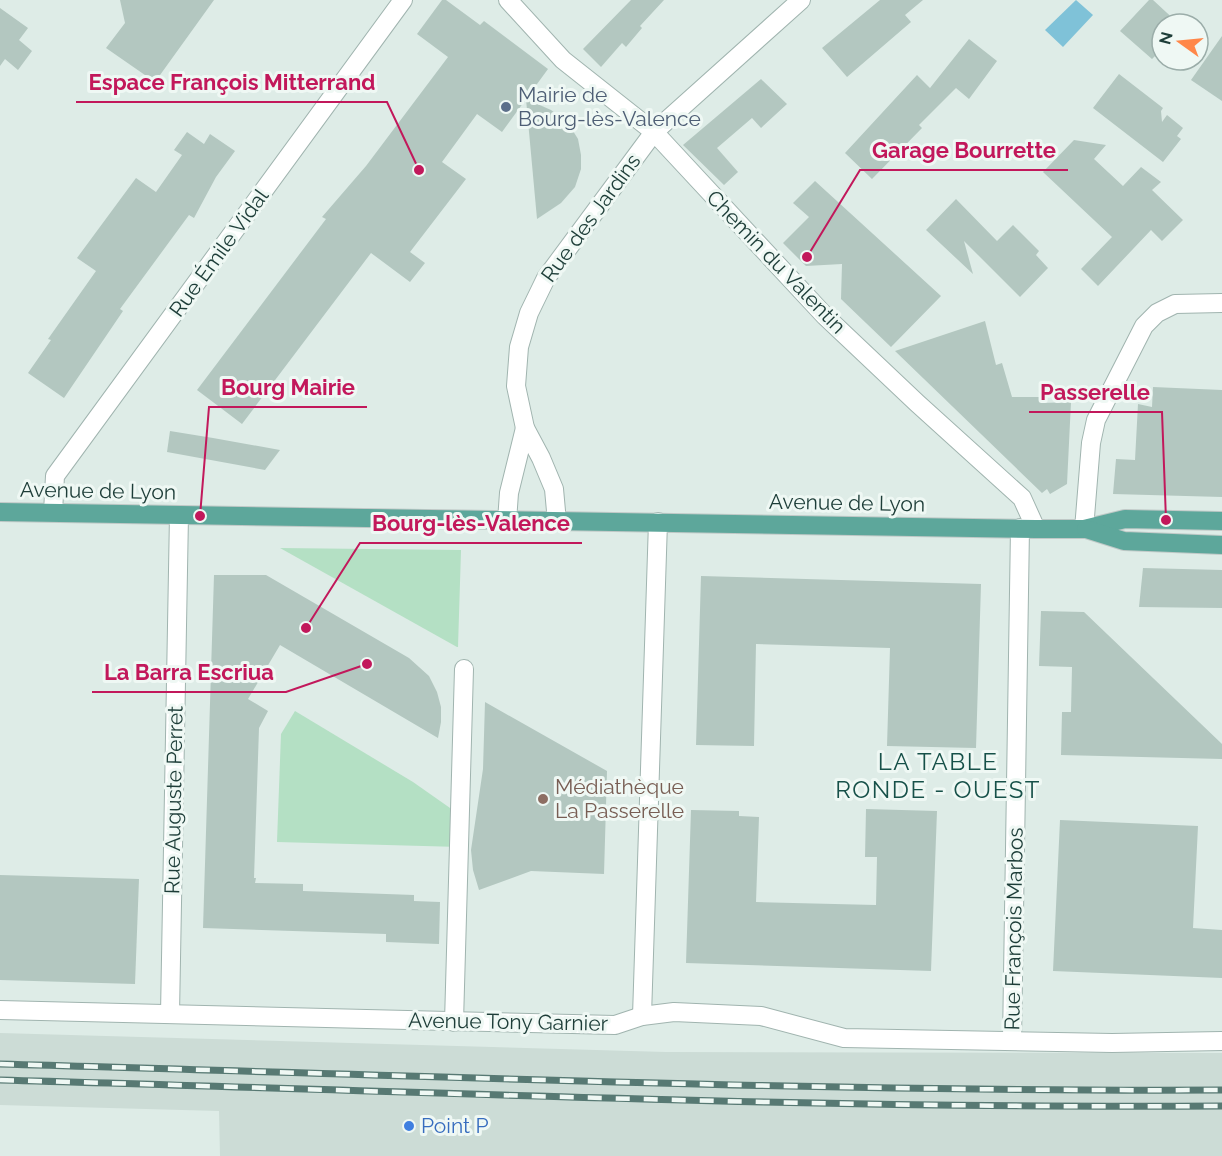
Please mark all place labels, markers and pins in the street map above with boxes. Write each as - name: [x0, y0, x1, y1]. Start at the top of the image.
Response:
- callout: Espace François Mitterrand: [76, 62, 387, 102]
- place label: Mairie de Bourg-lès-Valence: [518, 82, 701, 131]
- marker: Mairie de Bourg-lès-Valence: [499, 100, 513, 114]
- callout: Garage Bourrette: [860, 130, 1068, 170]
- callout: Bourg Mairie: [209, 367, 367, 407]
- callout: Passerelle: [1029, 372, 1162, 412]
- callout: Bourg-lès-Valence: [360, 503, 582, 543]
- callout: La Barra Escriua: [92, 652, 286, 692]
- place label: Médiathèque La Passerelle: [555, 774, 684, 823]
- marker: Médiathèque La Passerelle: [536, 792, 550, 806]
- place label: Point P: [421, 1113, 489, 1138]
- marker: Point P: [402, 1119, 416, 1133]

